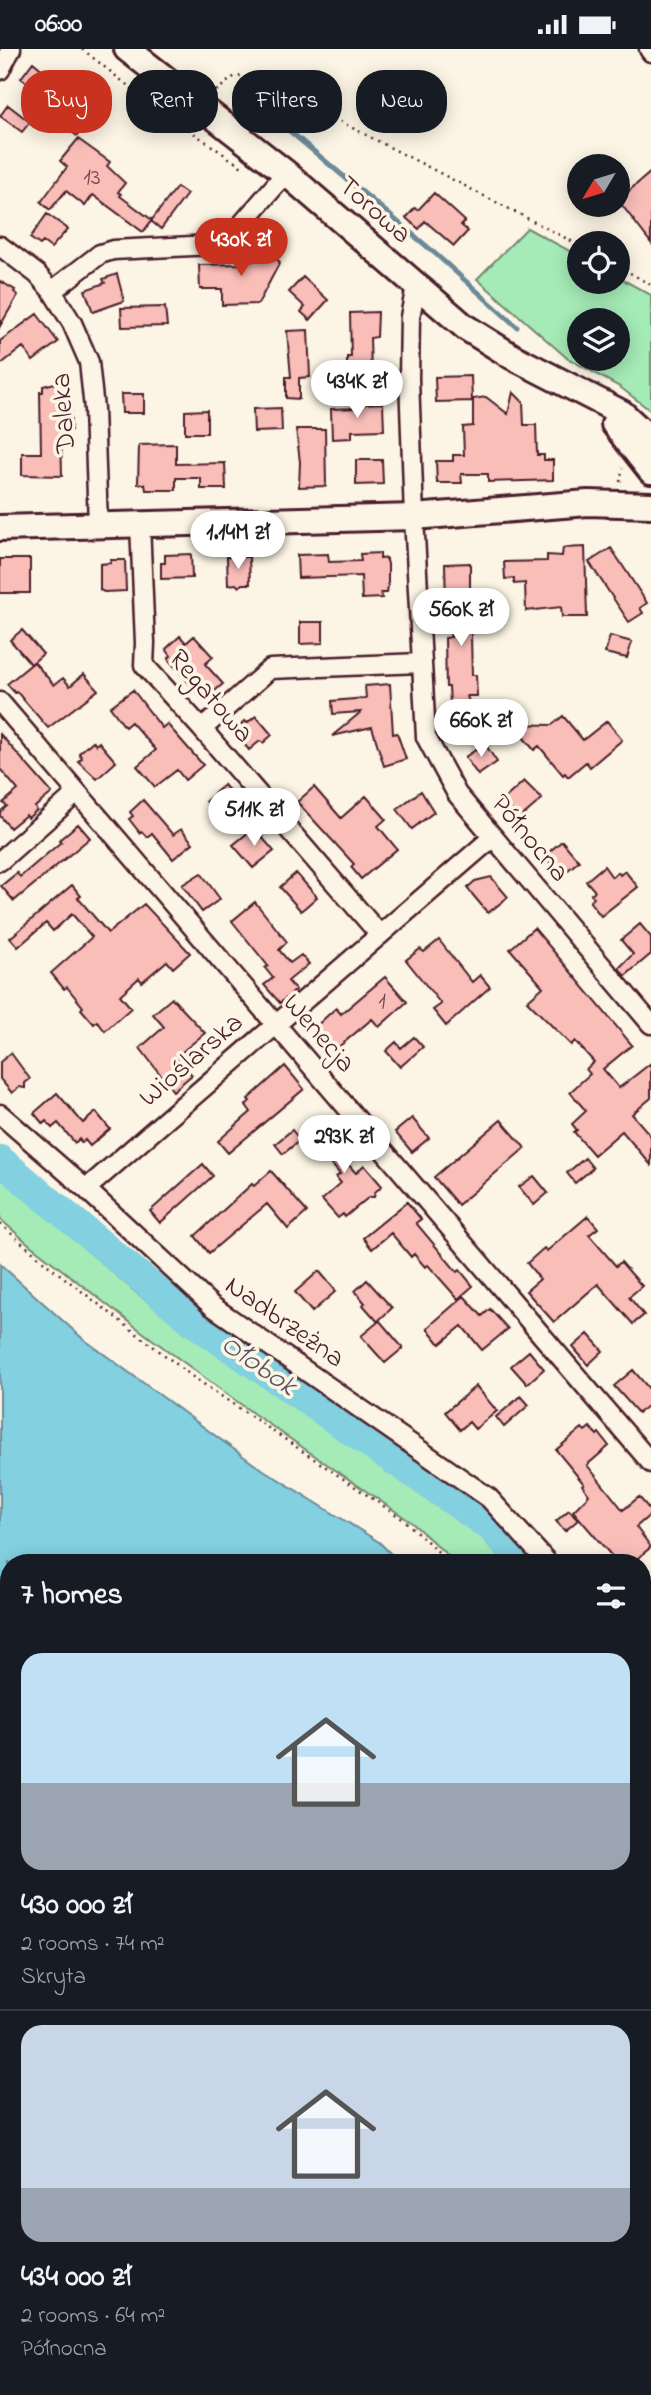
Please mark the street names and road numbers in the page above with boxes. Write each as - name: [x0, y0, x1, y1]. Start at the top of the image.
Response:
- street label: Torowa: [328, 167, 420, 255]
- street label: Daleka: [42, 372, 88, 455]
- street label: Regatowa: [157, 641, 263, 753]
- street label: Północna: [480, 786, 578, 892]
- street label: Wenecja: [272, 985, 364, 1083]
- street label: Wioślarska: [131, 1004, 253, 1118]
- street label: Nadbrzeżna: [216, 1267, 352, 1379]

